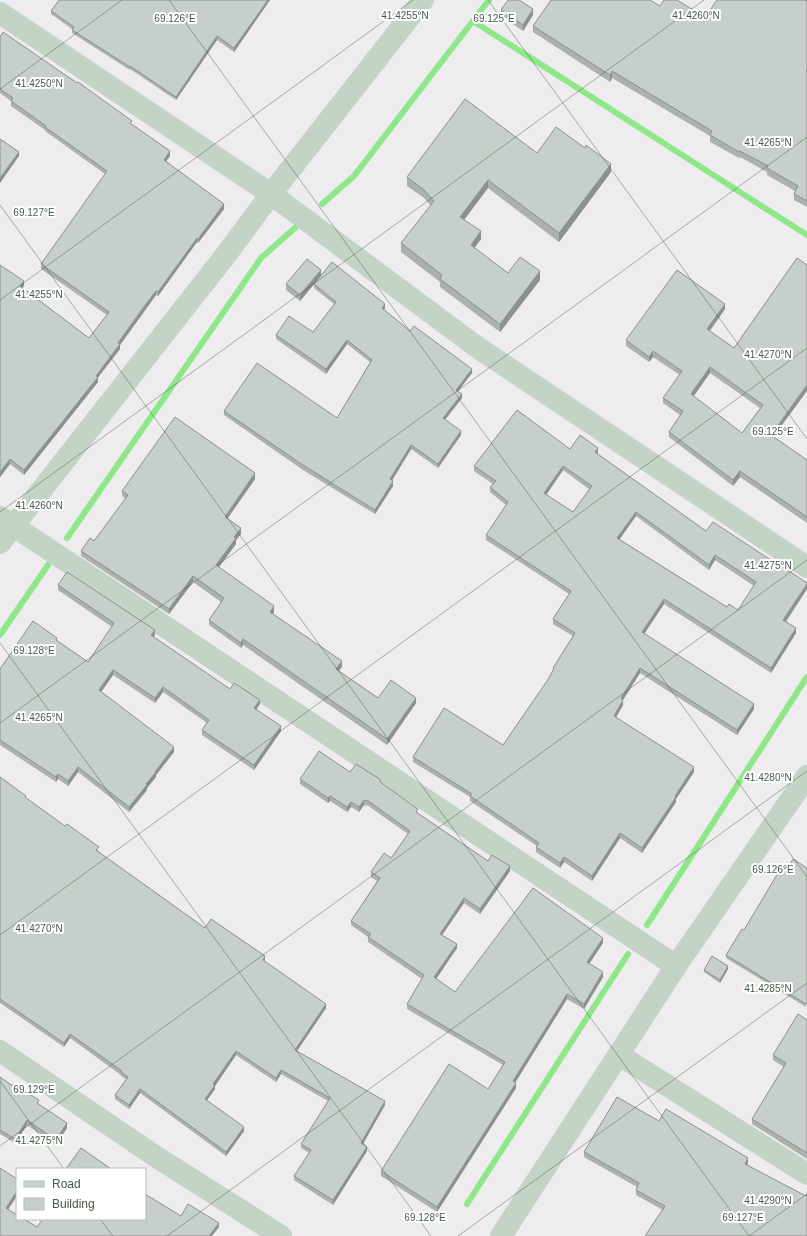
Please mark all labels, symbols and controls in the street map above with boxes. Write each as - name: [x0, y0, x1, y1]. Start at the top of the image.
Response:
- text: 41.4255°N: [381, 10, 429, 21]
- text: 41.4260°N: [672, 10, 720, 21]
- text: 69.126°E: [154, 13, 196, 24]
- text: 69.125°E: [473, 13, 515, 24]
- text: 41.4250°N: [15, 78, 63, 89]
- text: 41.4265°N: [744, 137, 792, 148]
- text: 69.127°E: [13, 207, 55, 218]
- text: 41.4255°N: [15, 289, 63, 300]
- text: 41.4270°N: [744, 349, 792, 360]
- text: 69.125°E: [752, 426, 794, 437]
- text: 41.4260°N: [15, 500, 63, 511]
- text: 41.4275°N: [744, 560, 792, 571]
- text: 69.128°E: [13, 645, 55, 656]
- text: 41.4265°N: [15, 712, 63, 723]
- text: 41.4280°N: [744, 772, 792, 783]
- text: 69.126°E: [752, 864, 794, 875]
- text: 41.4270°N: [15, 923, 63, 934]
- text: 41.4285°N: [744, 983, 792, 994]
- text: 69.129°E: [13, 1084, 55, 1095]
- text: 41.4275°N: [15, 1135, 63, 1146]
- legend: [16, 1168, 146, 1220]
- text: Road: [52, 1177, 81, 1191]
- text: 41.4290°N: [744, 1195, 792, 1206]
- text: Building: [52, 1197, 95, 1211]
- text: 69.128°E: [404, 1212, 446, 1223]
- text: 69.127°E: [722, 1212, 764, 1223]

